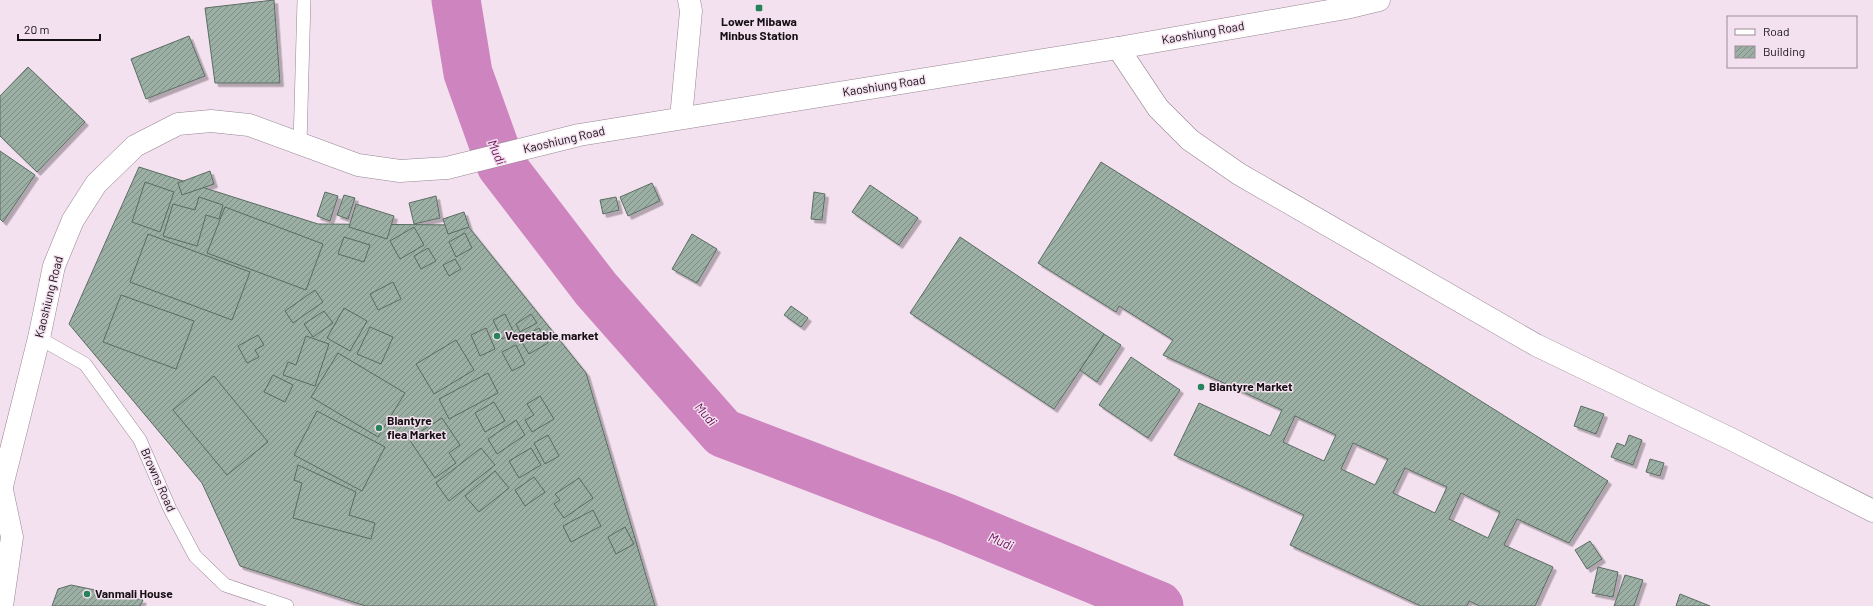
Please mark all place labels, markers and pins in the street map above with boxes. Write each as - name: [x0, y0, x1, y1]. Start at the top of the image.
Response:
- marker: Lower Mibawa Minbus Station: [754, 3, 764, 13]
- place label: Lower Mibawa Minbus Station: [720, 14, 798, 42]
- place label: Vegetable market: [505, 328, 599, 342]
- marker: Vegetable market: [492, 331, 502, 341]
- place label: Blantyre Market: [1209, 379, 1293, 393]
- marker: Blantyre Market: [1196, 382, 1206, 392]
- place label: Blantyre flea Market: [387, 413, 447, 441]
- marker: Blantyre flea Market: [374, 423, 384, 433]
- place label: Vanmali House: [95, 586, 173, 600]
- marker: Vanmali House: [82, 589, 92, 599]

